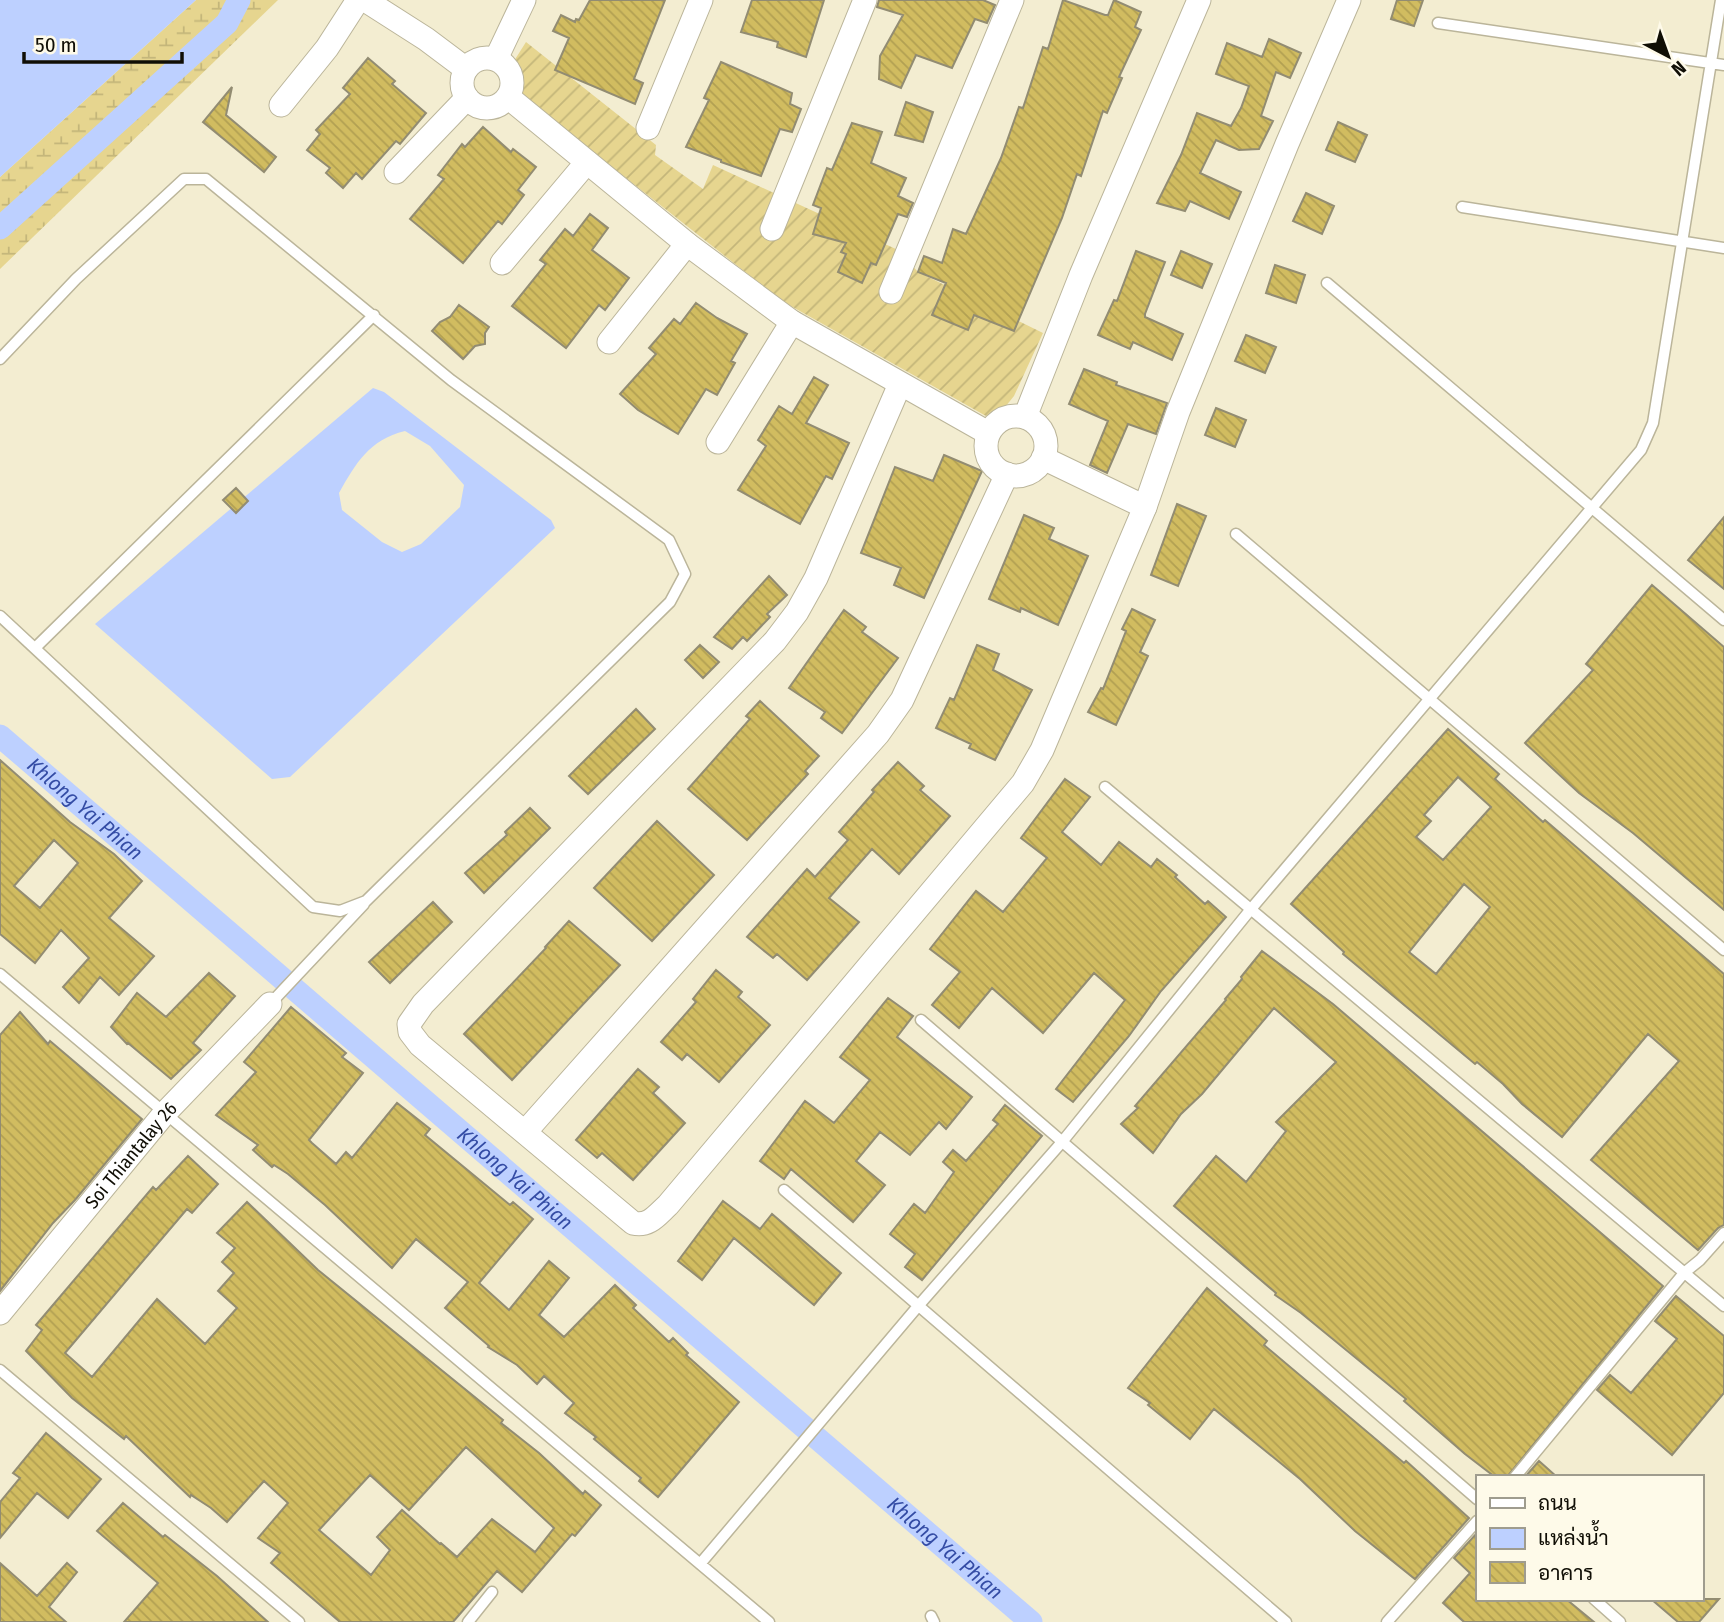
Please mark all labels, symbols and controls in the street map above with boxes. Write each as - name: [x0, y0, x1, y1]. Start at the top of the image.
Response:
- scale bar: [24, 21, 182, 65]
- north arrow: [1633, 21, 1703, 91]
- text: 50 m: [35, 32, 77, 58]
- text: N: [1667, 56, 1691, 81]
- water label: Khlong Yai Phian: [22, 752, 148, 866]
- street label: Soi Thiantalay 26: [80, 1097, 181, 1213]
- water label: Khlong Yai Phian: [452, 1122, 578, 1235]
- legend: [1476, 1475, 1703, 1601]
- text: ถนน: [1538, 1490, 1577, 1516]
- water label: Khlong Yai Phian: [882, 1491, 1008, 1605]
- text: แหล่งน้ำ: [1538, 1520, 1609, 1551]
- text: อาคาร: [1538, 1560, 1594, 1586]

